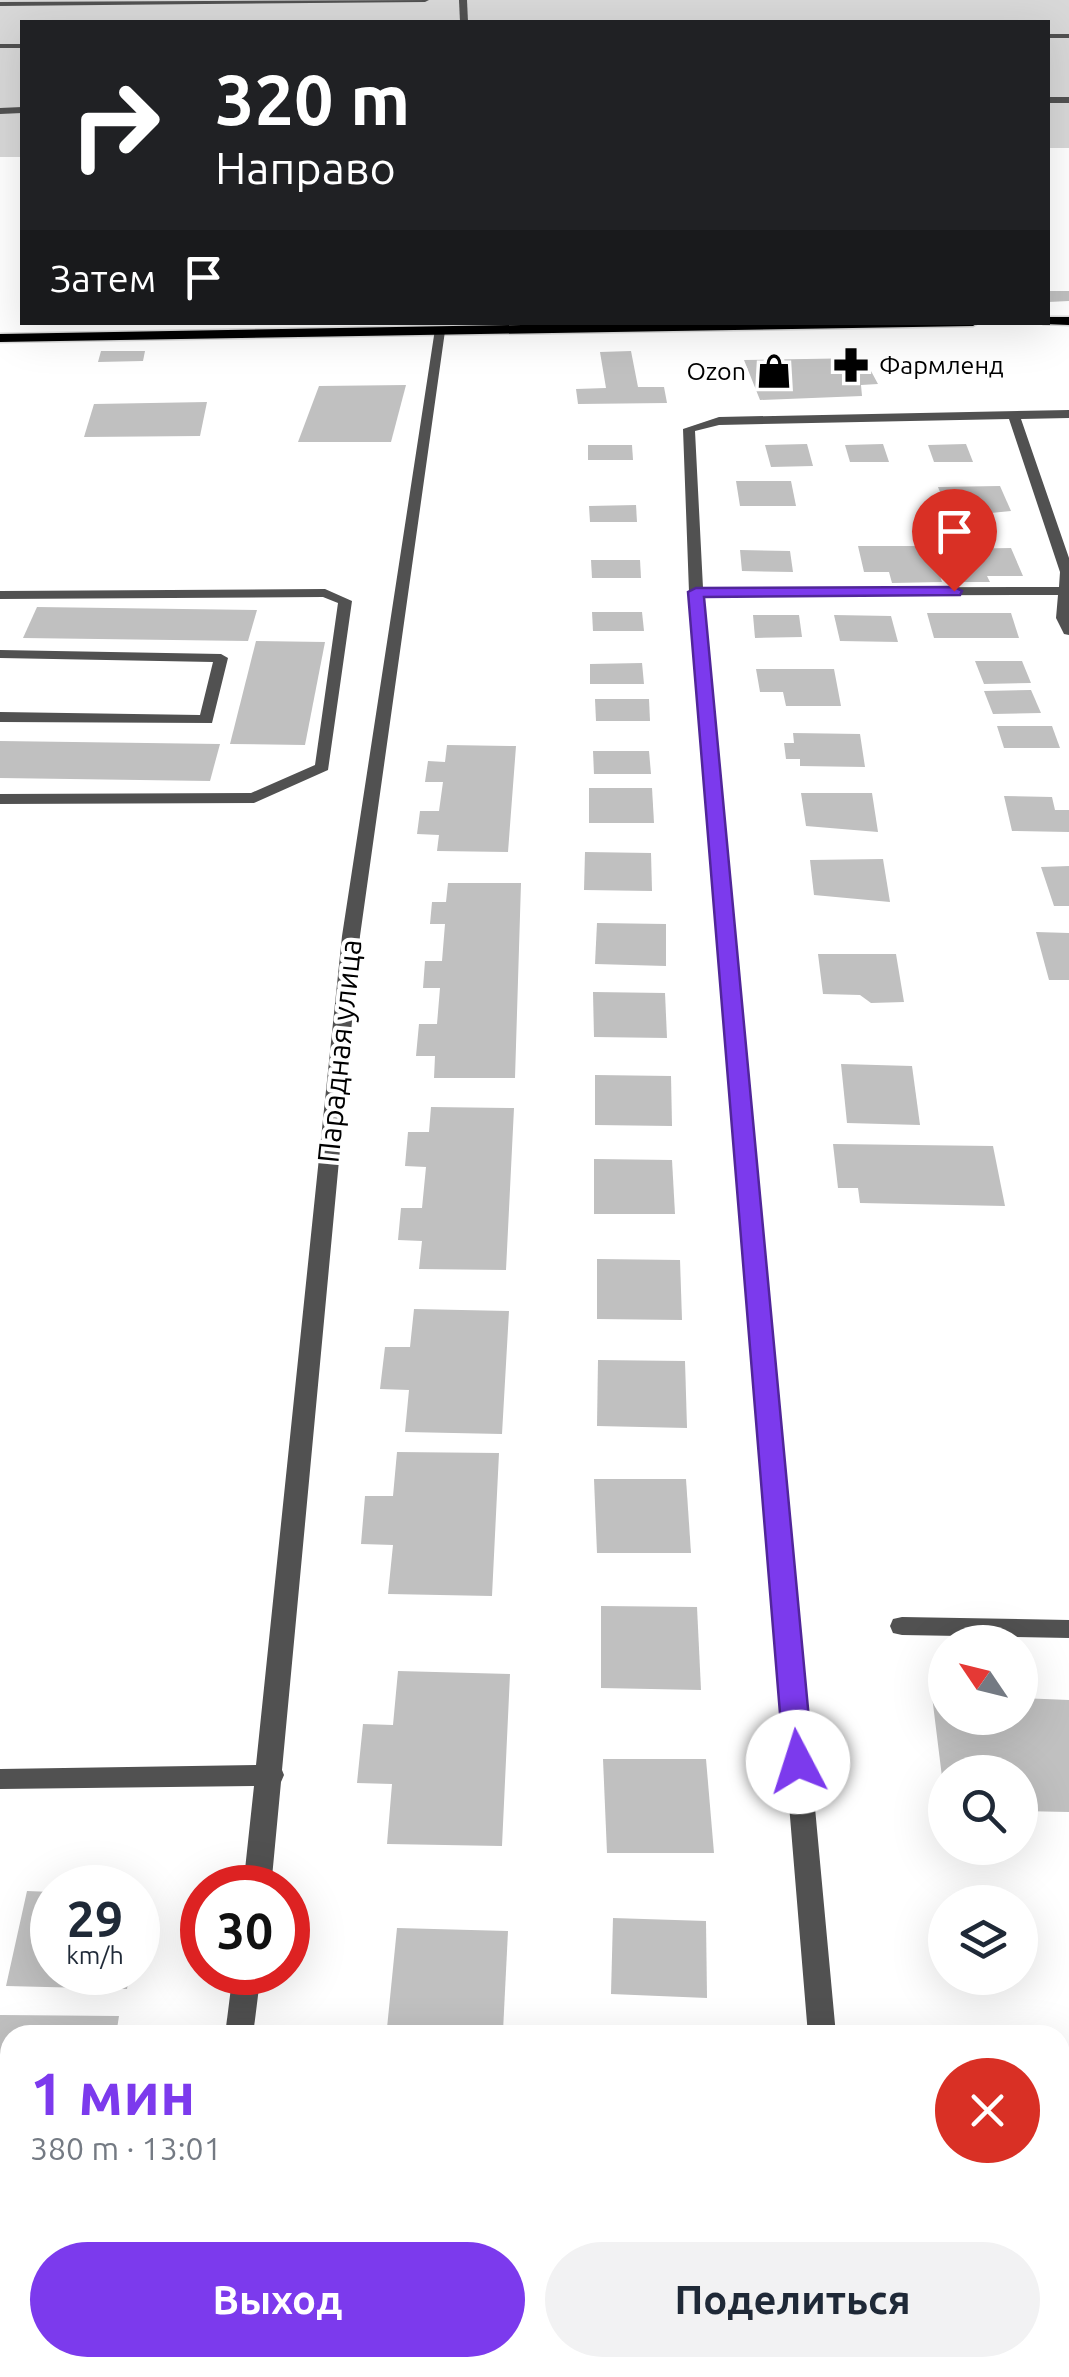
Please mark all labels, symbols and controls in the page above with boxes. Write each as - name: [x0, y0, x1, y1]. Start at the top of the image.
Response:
- icon: right: [50, 60, 180, 190]
- text: 320 m: [215, 60, 410, 138]
- text: Направо: [215, 142, 396, 193]
- icon: arrive: [176, 250, 231, 305]
- text: Затем: [50, 257, 156, 299]
- pharmacy icon: Фармленд: [832, 346, 870, 384]
- place label: Фармленд: [879, 351, 1004, 379]
- shop icon: Ozon: [755, 352, 793, 390]
- place label: Ozon: [686, 357, 746, 385]
- pin: [912, 489, 997, 592]
- icon: arrive: [927, 504, 982, 559]
- street label: Парадная улица: [310, 937, 368, 1164]
- north arrow: [928, 1625, 1038, 1735]
- map controls: [928, 1625, 1038, 1995]
- position arrow: [746, 1710, 850, 1814]
- button: search: [928, 1755, 1038, 1865]
- speed limit sign: 30: [180, 1865, 310, 1995]
- button: layers: [928, 1885, 1038, 1995]
- text: 29: [67, 1890, 123, 1946]
- text: km/h: [66, 1941, 124, 1969]
- button: close: [935, 2058, 1040, 2163]
- text: 1 мин: [30, 2059, 195, 2126]
- text: 380 m · 13:01: [30, 2130, 222, 2166]
- button: Выход: [30, 2242, 525, 2357]
- button: Поделиться: [545, 2242, 1040, 2357]

